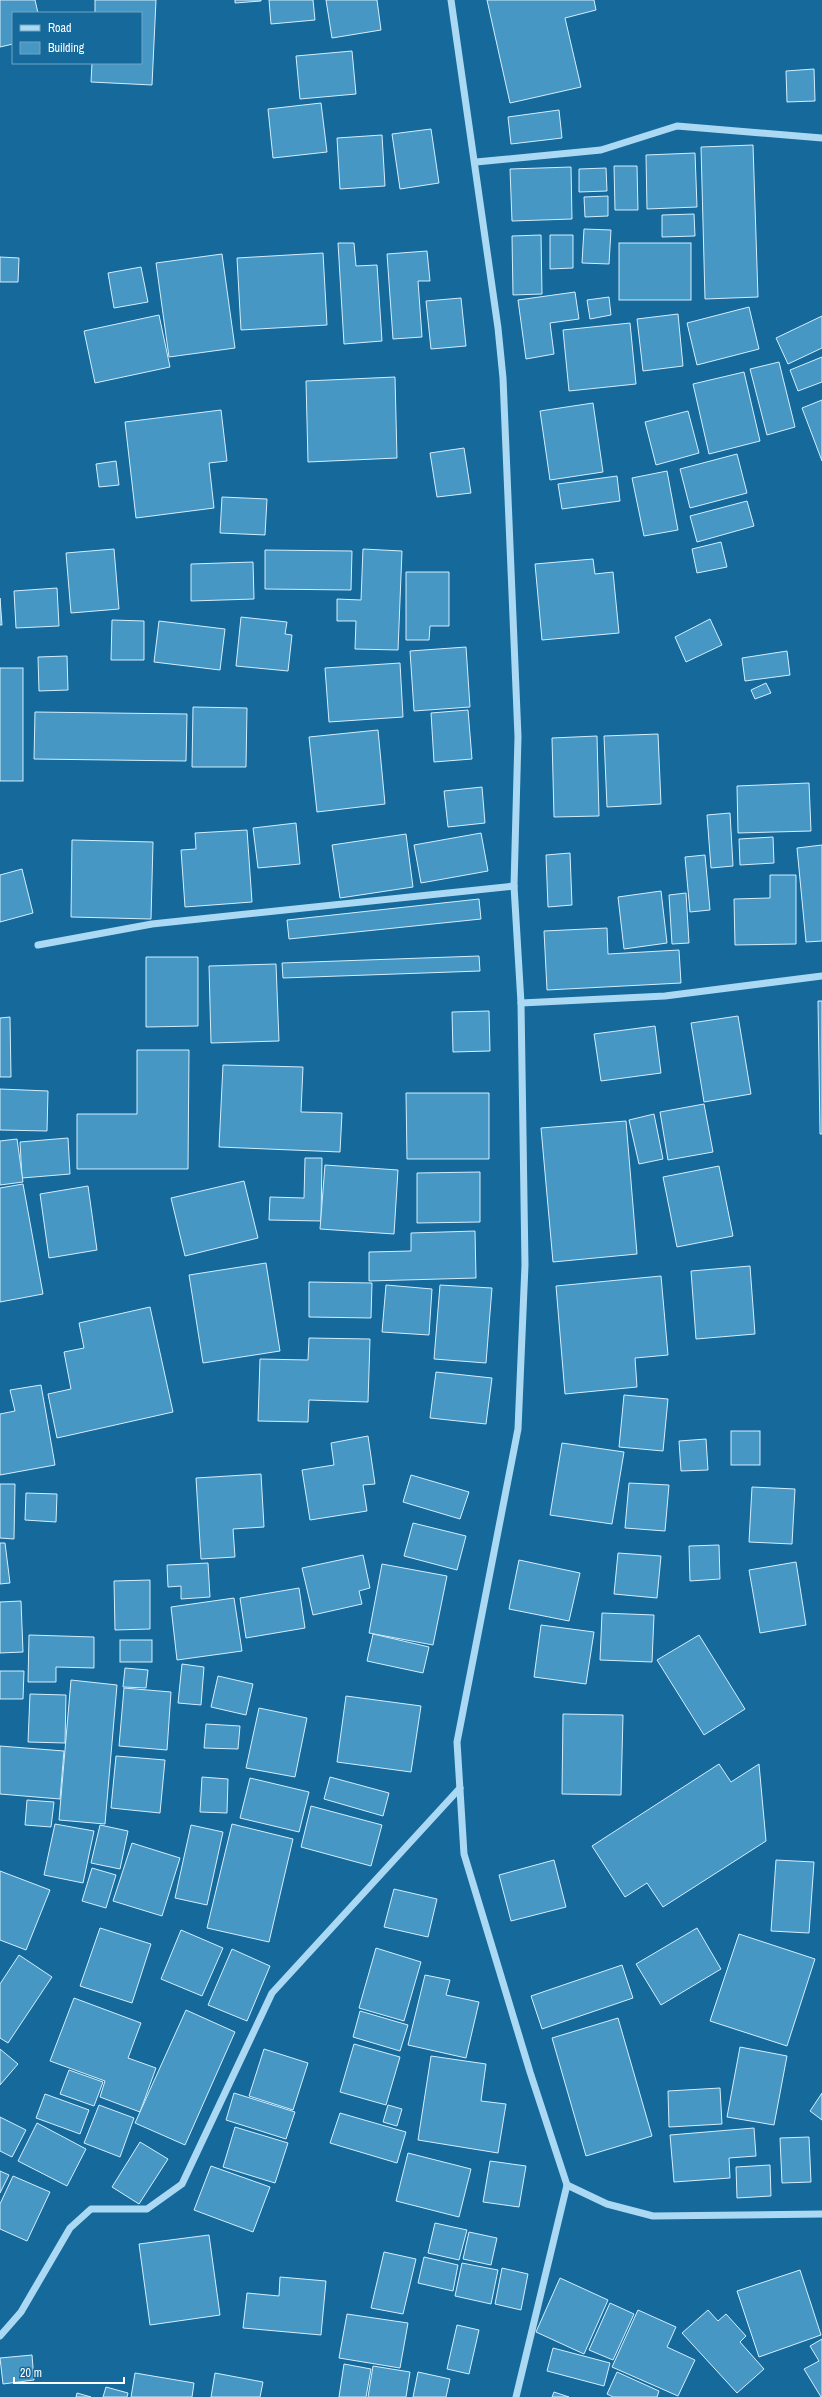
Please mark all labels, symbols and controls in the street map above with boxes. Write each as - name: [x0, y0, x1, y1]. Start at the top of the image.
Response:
- legend: [12, 12, 142, 64]
- text: Road: [48, 20, 72, 36]
- text: Building: [48, 40, 85, 56]
- scale bar: [14, 2359, 124, 2385]
- text: 20 m: [20, 2365, 42, 2381]

